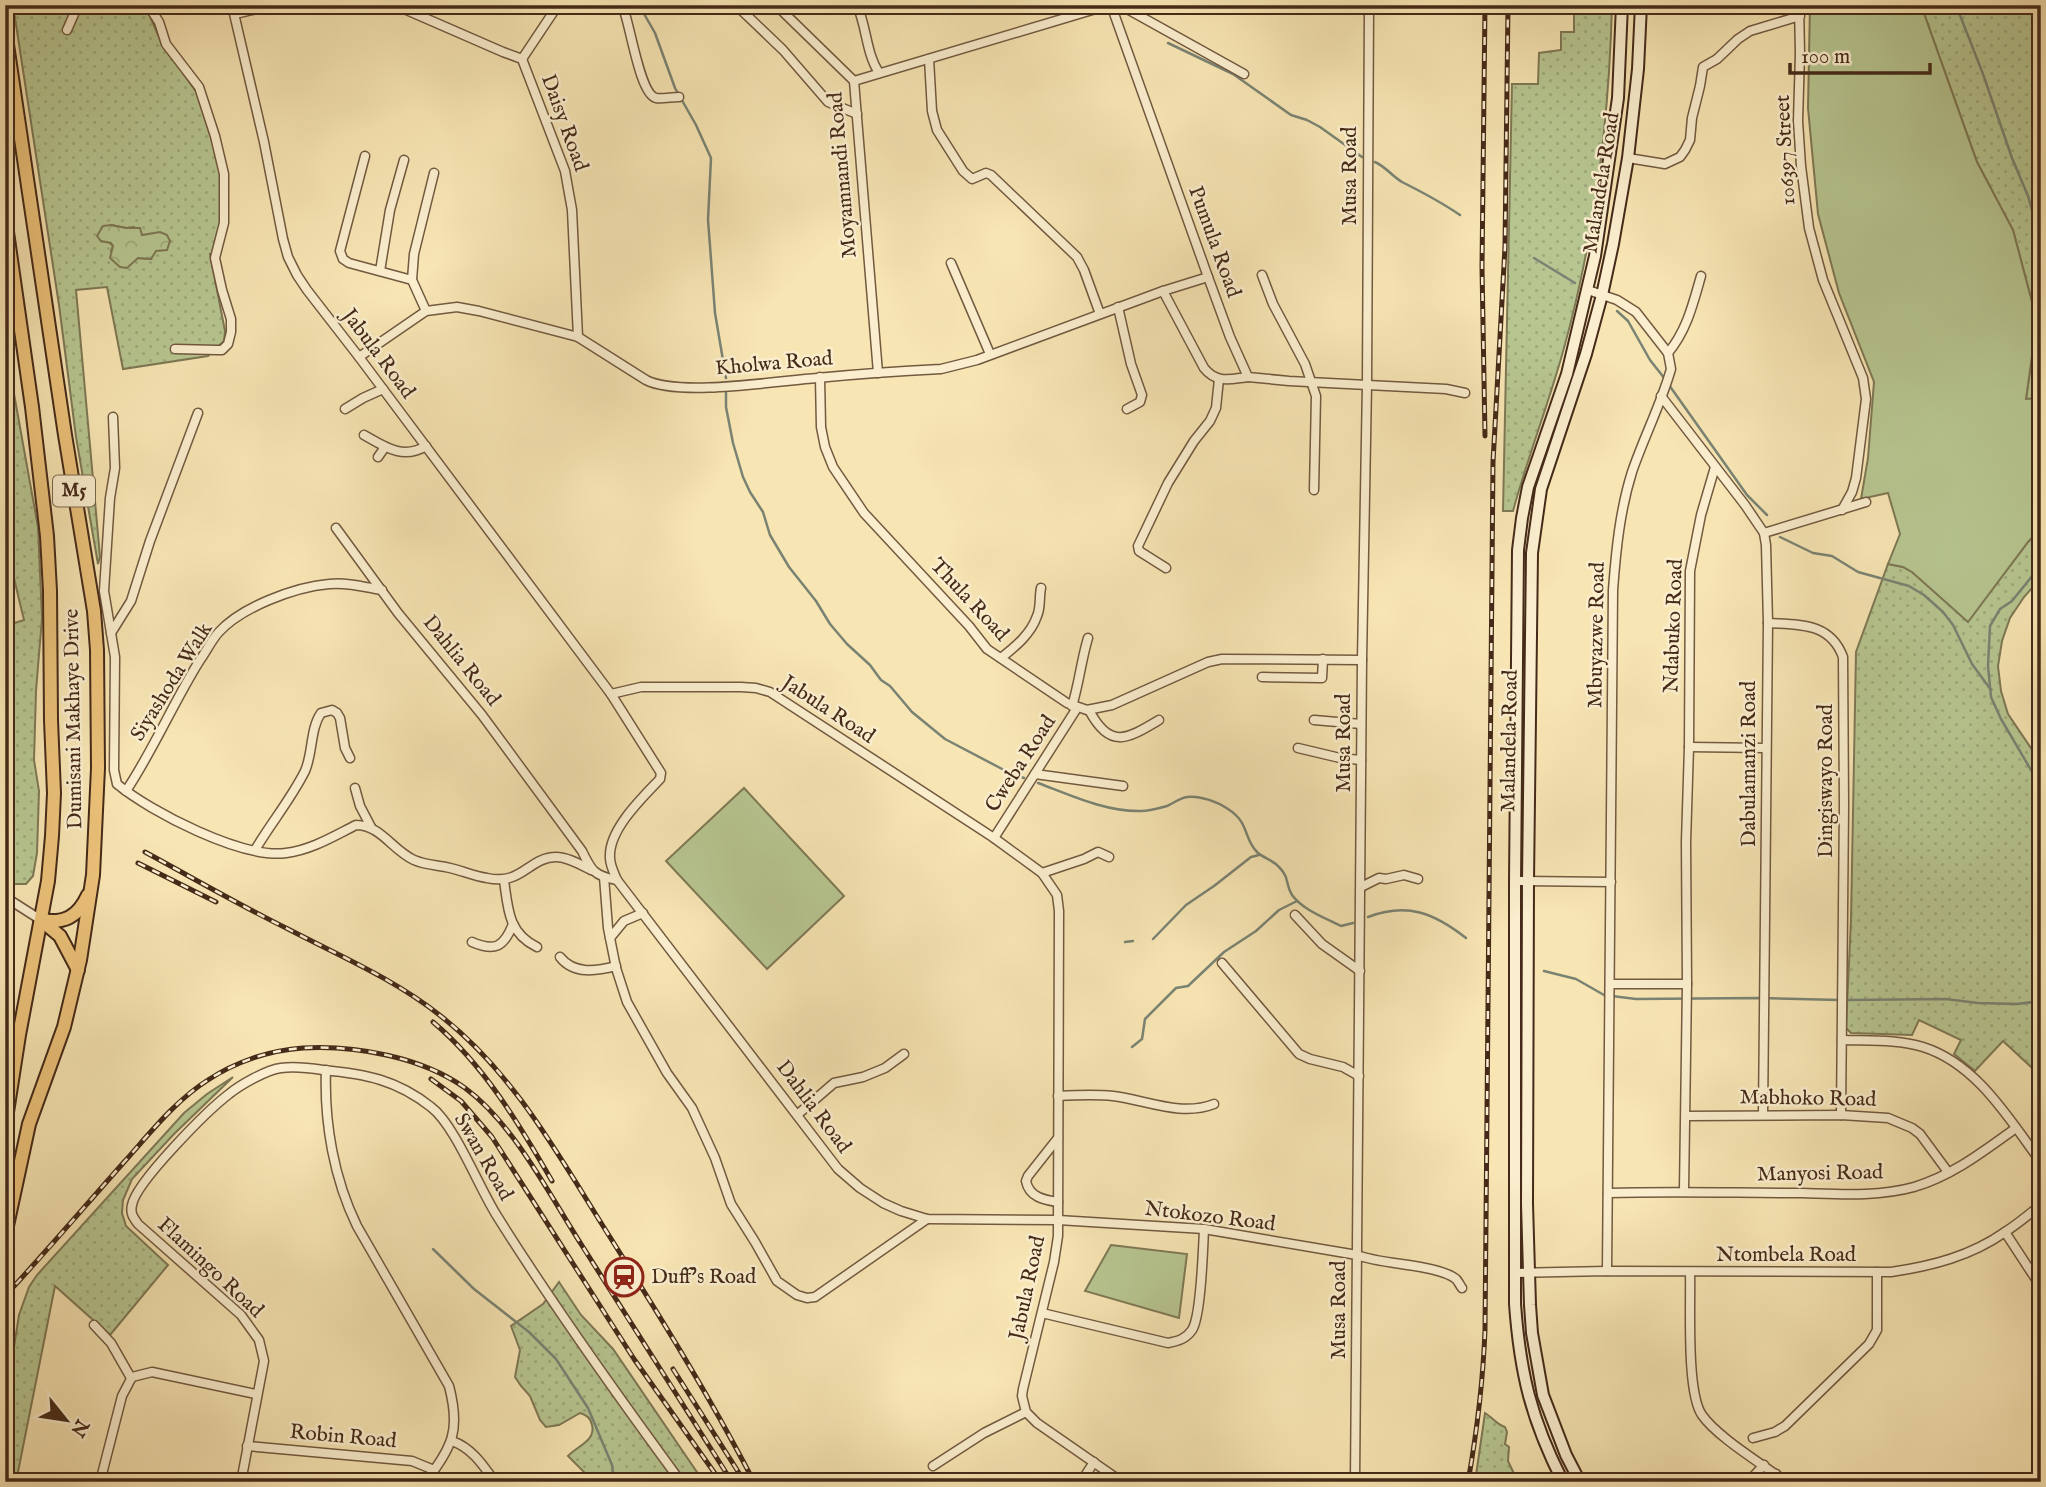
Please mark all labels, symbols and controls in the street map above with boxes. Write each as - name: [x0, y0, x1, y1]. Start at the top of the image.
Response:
- scale bar: [1790, 32, 1930, 76]
- text: 100 m: [1801, 44, 1850, 71]
- street label: Daisy Road: [534, 71, 594, 176]
- street label: Moyamnandi Road: [822, 90, 864, 259]
- street label: 106397 Street: [1770, 94, 1802, 206]
- street label: Malandela Road: [1578, 110, 1627, 256]
- street label: Musa Road: [1337, 126, 1364, 225]
- street label: Pumula Road: [1181, 182, 1247, 302]
- street label: Jabula Road: [334, 302, 421, 405]
- street label: Kholwa Road: [714, 345, 835, 383]
- road number: M5: [53, 476, 95, 506]
- street label: Thula Road: [924, 553, 1015, 648]
- street label: Ndabuko Road: [1658, 558, 1690, 694]
- street label: Mbuyazwe Road: [1582, 561, 1612, 708]
- street label: Dumisani Makhaye Drive: [59, 608, 89, 830]
- street label: Dahlia Road: [416, 610, 506, 713]
- street label: Siyashoda Walk: [125, 617, 220, 746]
- street label: Jabula Road: [775, 669, 880, 751]
- street label: Malandela Road: [1495, 669, 1525, 813]
- street label: Dabulamanzi Road: [1736, 680, 1763, 847]
- street label: Musa Road: [1331, 693, 1358, 792]
- street label: Dingiswayo Road: [1813, 703, 1840, 858]
- street label: Cweba Road: [980, 710, 1063, 818]
- street label: Dahlia Road: [769, 1055, 857, 1160]
- street label: Mabhoko Road: [1739, 1084, 1877, 1114]
- street label: Swan Road: [447, 1108, 519, 1206]
- street label: Manyosi Road: [1757, 1159, 1884, 1189]
- street label: Ntokozo Road: [1143, 1196, 1278, 1239]
- street label: Flamingo Road: [151, 1212, 269, 1325]
- street label: Jabula Road: [1003, 1233, 1052, 1345]
- street label: Ntombela Road: [1716, 1242, 1857, 1269]
- station icon: Duff's Road: [603, 1256, 645, 1298]
- street label: Musa Road: [1326, 1260, 1353, 1359]
- place label: Duff's Road: [651, 1264, 757, 1291]
- north arrow: [32, 1386, 102, 1456]
- text: N: [64, 1414, 94, 1441]
- street label: Robin Road: [288, 1419, 398, 1455]

